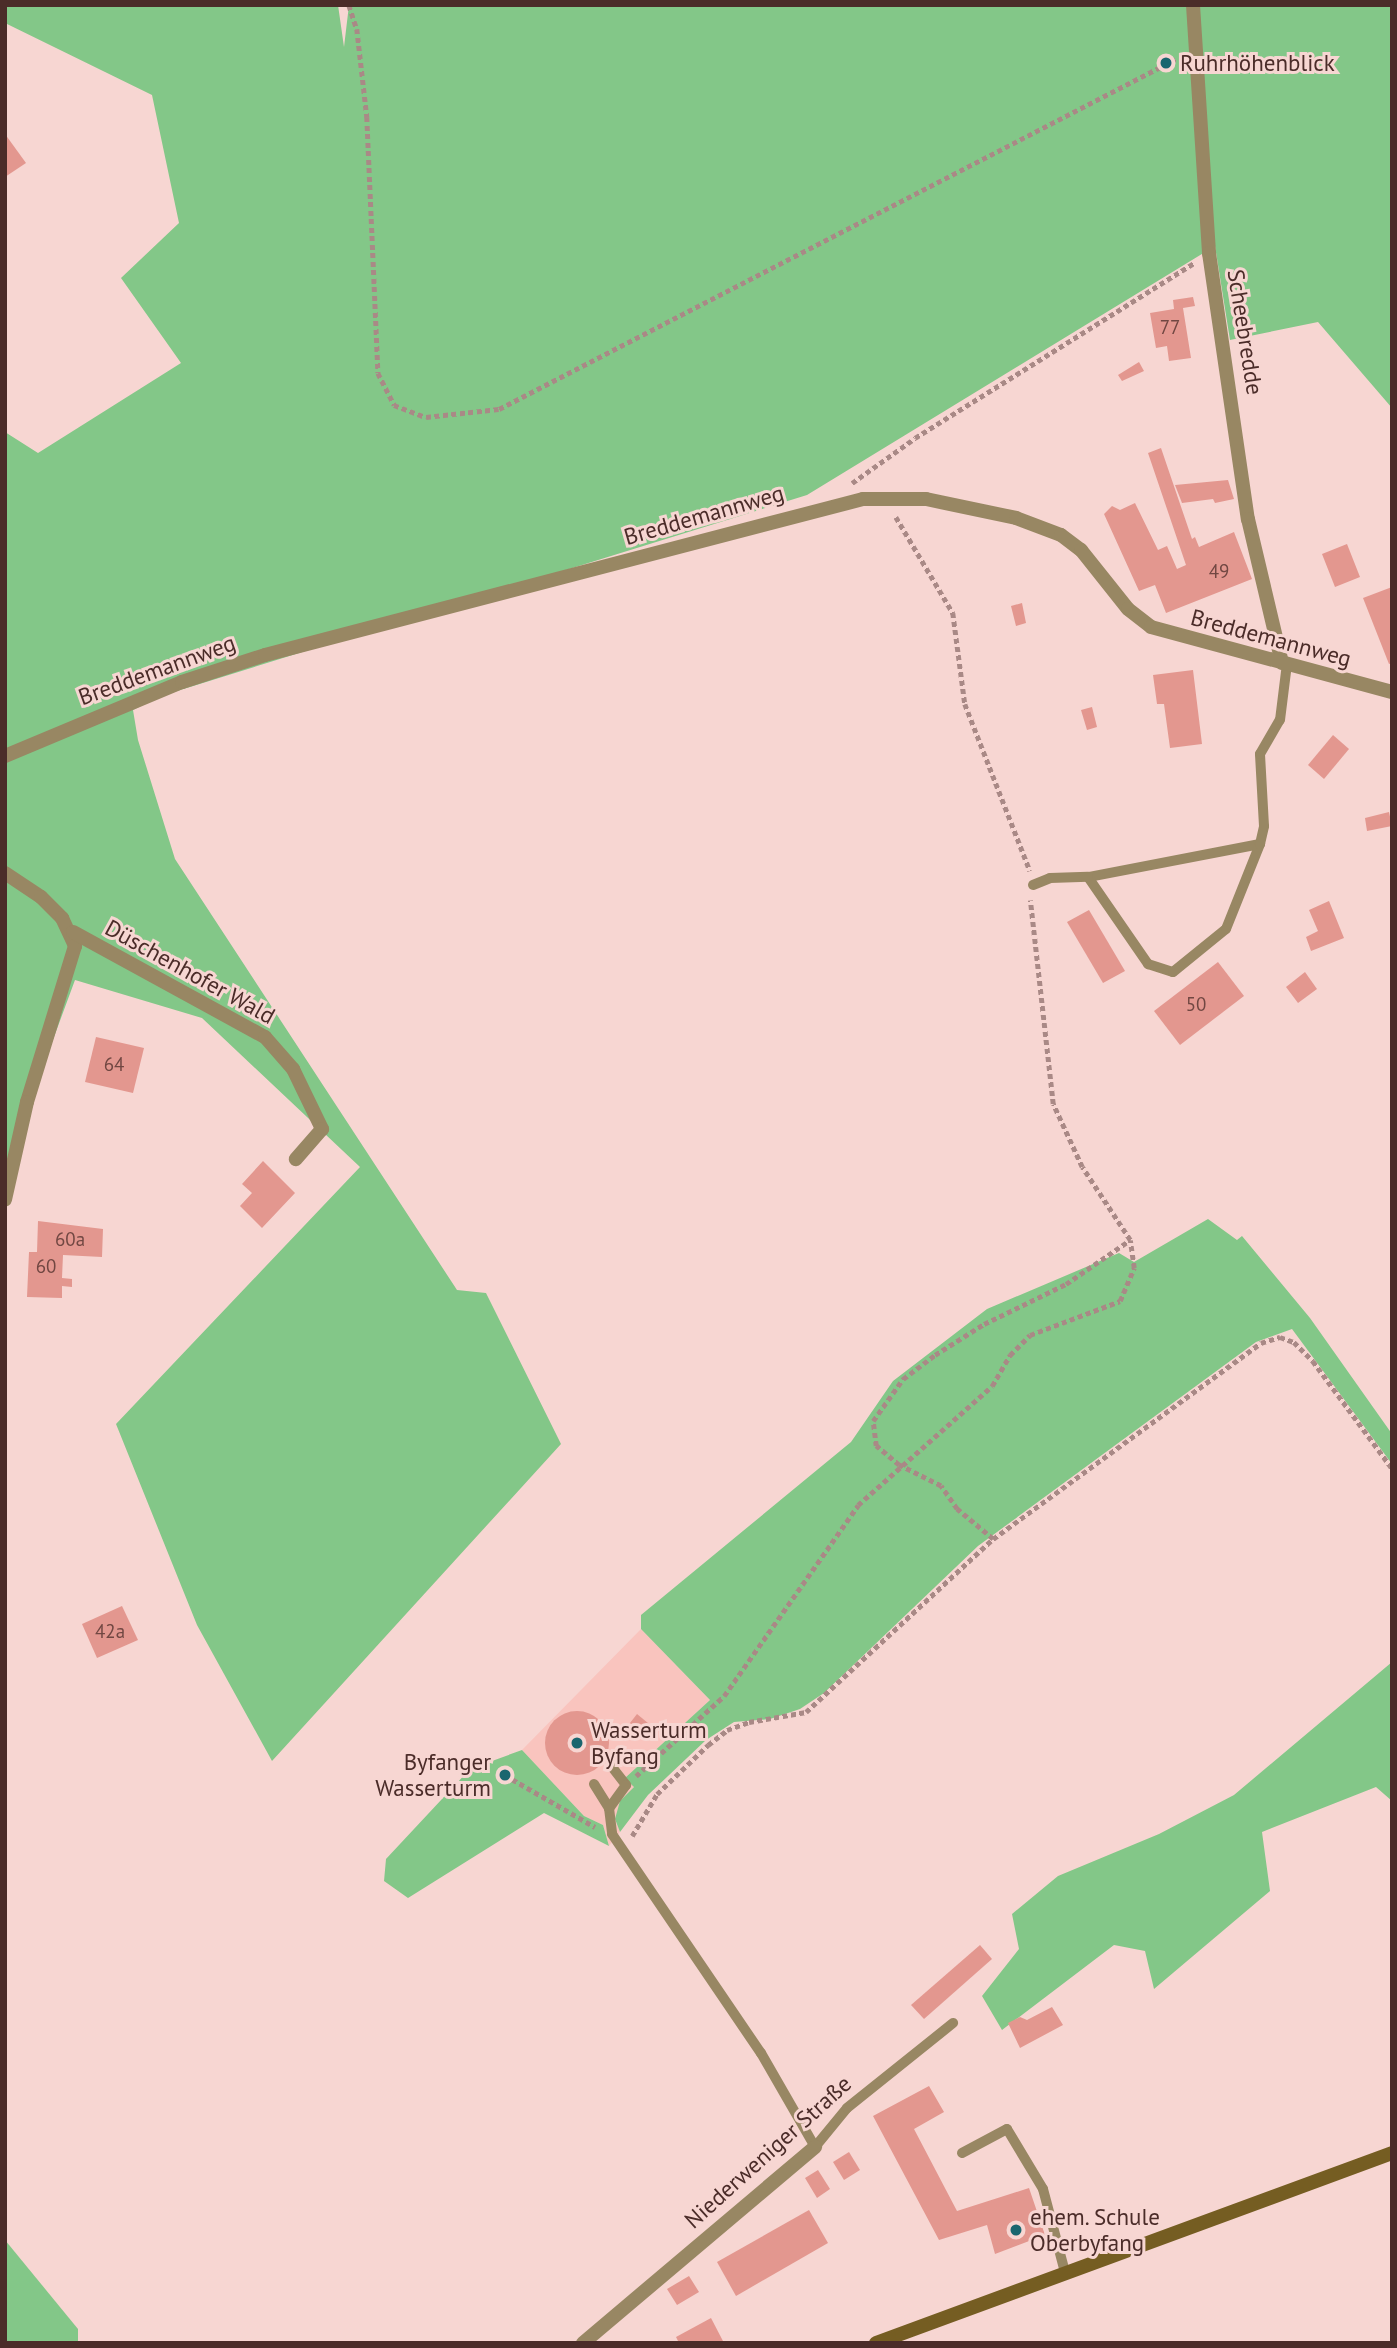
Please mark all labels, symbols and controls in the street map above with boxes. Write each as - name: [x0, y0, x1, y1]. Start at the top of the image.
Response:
- place label: Ruhrhöhenblick: [1180, 49, 1335, 77]
- marker: Ruhrhöhenblick: [1158, 55, 1174, 71]
- street label: Scheebredde: [1221, 267, 1269, 397]
- house number: 77: [1160, 317, 1180, 339]
- street label: Breddemannweg: [621, 479, 787, 551]
- house number: 49: [1209, 561, 1229, 583]
- street label: Breddemannweg: [1188, 603, 1354, 673]
- street label: Breddemannweg: [75, 629, 239, 711]
- street label: Düschenhofer Wald: [100, 914, 280, 1030]
- house number: 50: [1186, 994, 1206, 1016]
- house number: 64: [104, 1054, 124, 1076]
- house number: 60a: [55, 1229, 85, 1251]
- house number: 60: [36, 1256, 56, 1278]
- house number: 42a: [95, 1621, 125, 1643]
- place label: Wasserturm Byfang: [591, 1716, 707, 1770]
- marker: Wasserturm Byfang: [569, 1735, 585, 1751]
- place label: Byfanger Wasserturm: [375, 1748, 491, 1802]
- marker: Byfanger Wasserturm: [497, 1767, 513, 1783]
- street label: Niederweniger Straße: [679, 2070, 857, 2234]
- place label: ehem. Schule Oberbyfang: [1030, 2203, 1162, 2257]
- marker: ehem. Schule Oberbyfang: [1008, 2222, 1024, 2238]

